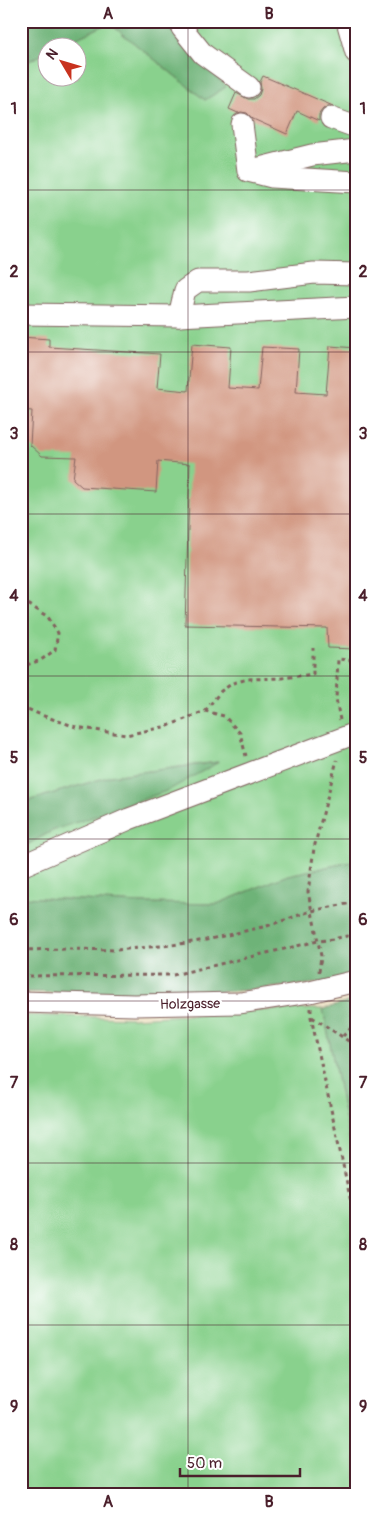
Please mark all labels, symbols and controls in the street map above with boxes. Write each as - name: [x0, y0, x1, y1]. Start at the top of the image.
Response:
- text: A: [103, 4, 114, 24]
- text: B: [264, 4, 274, 24]
- north arrow: [38, 38, 88, 88]
- text: N: [43, 45, 62, 63]
- text: 1: [11, 99, 17, 119]
- text: 1: [360, 99, 366, 119]
- text: 2: [10, 262, 19, 282]
- text: 2: [359, 262, 368, 282]
- text: 3: [10, 424, 19, 444]
- text: 3: [359, 424, 368, 444]
- text: 4: [9, 586, 19, 606]
- text: 4: [358, 586, 368, 606]
- text: 5: [10, 748, 19, 768]
- text: 5: [359, 748, 368, 768]
- text: 6: [9, 910, 19, 930]
- text: 6: [358, 910, 368, 930]
- street label: Holzgasse: [160, 995, 220, 1013]
- text: 7: [10, 1073, 19, 1093]
- text: 7: [359, 1073, 368, 1093]
- text: 8: [10, 1235, 18, 1255]
- text: 8: [359, 1235, 367, 1255]
- text: 9: [10, 1397, 18, 1417]
- text: 9: [359, 1397, 367, 1417]
- scale bar: [180, 1445, 300, 1477]
- text: 50 m: [187, 1454, 222, 1473]
- text: A: [103, 1492, 114, 1512]
- text: B: [264, 1492, 274, 1512]

